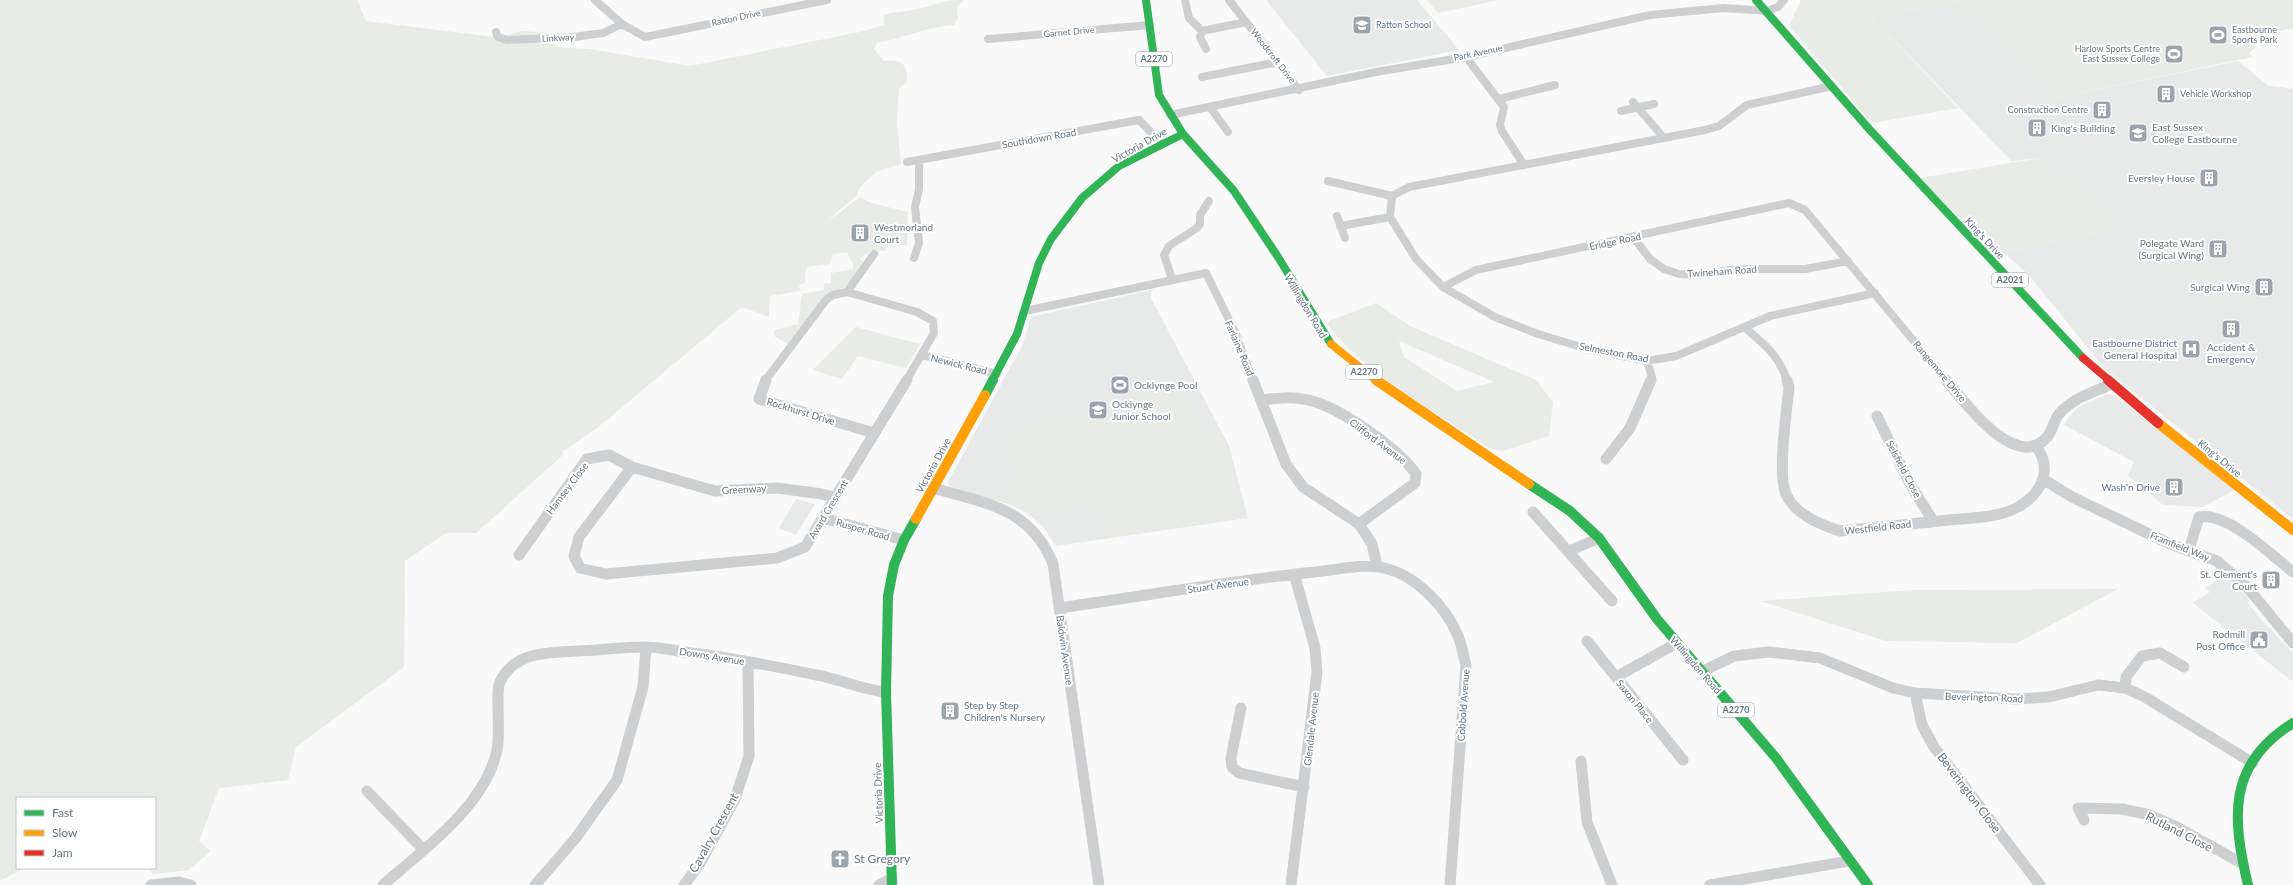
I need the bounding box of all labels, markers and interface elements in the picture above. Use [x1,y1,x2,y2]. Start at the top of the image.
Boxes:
street label: Ratton Drive [710,7,762,28]
school or university icon: Ratton School [1351,14,1373,36]
place label: Ratton School [1376,19,1431,30]
street label: Garnet Drive [1043,24,1095,39]
sports icon: Eastbourne Sports Park [2207,24,2229,46]
place label: Eastbourne Sports Park [2232,24,2278,45]
street label: Woodcroft Drive [1249,26,1298,85]
street label: Linkway [542,31,575,44]
street label: Park Avenue [1453,42,1503,63]
place label: Harlow Sports Centre East Sussex College [2075,43,2160,64]
sports icon: Harlow Sports Centre East Sussex College [2163,43,2185,65]
road number: A2270 [1136,52,1172,66]
building icon: Vehicle Workshop [2155,83,2177,105]
place label: Vehicle Workshop [2180,88,2252,99]
building icon: Construction Centre [2091,99,2113,121]
place label: Construction Centre [2008,104,2088,115]
building icon: King's Building [2026,117,2048,139]
place label: East Sussex College Eastbourne [2152,121,2237,145]
place label: King's Building [2051,122,2115,134]
school or university icon: East Sussex College Eastbourne [2127,122,2149,144]
street label: Victoria Drive [1110,125,1168,165]
street label: Southdown Road [1001,126,1077,150]
building icon: Eversley House [2198,167,2220,189]
place label: Eversley House [2128,172,2195,184]
street label: King's Drive [1963,215,2007,261]
place label: Westmorland Court [874,221,933,245]
building icon: Westmorland Court [849,222,871,244]
street label: Eridge Road [1588,230,1642,252]
place label: Polegate Ward (Surgical Wing) [2139,237,2204,261]
building icon: Polegate Ward (Surgical Wing) [2207,238,2229,260]
street label: Twineham Road [1687,263,1757,279]
street label: Willingdon Road [1282,272,1330,340]
road number: A2021 [1992,273,2028,287]
building icon: Surgical Wing [2253,276,2275,298]
place label: Surgical Wing [2190,281,2250,293]
building icon: Accident & Emergency [2220,318,2242,340]
street label: Farlaine Road [1223,319,1257,377]
place label: Eastbourne District General Hospital [2092,337,2177,361]
street label: Rangemore Drive [1911,338,1969,404]
hospital icon: Eastbourne District General Hospital [2180,338,2202,360]
street label: Selmeston Road [1578,339,1650,365]
place label: Accident & Emergency [2207,341,2256,365]
street label: Newick Road [930,351,988,377]
road number: A2270 [1346,365,1382,379]
sports icon: Ocklynge Pool [1109,374,1131,396]
place label: Ocklynge Pool [1134,379,1197,391]
street label: Rockhurst Drive [766,395,836,427]
place label: Ocklynge Junior School [1112,398,1171,422]
school or university icon: Ocklynge Junior School [1087,399,1109,421]
street label: Clifford Avenue [1347,416,1409,466]
street label: Victoria Drive [913,436,953,494]
street label: King's Drive [2196,437,2244,479]
street label: Selsfield Close [1884,438,1924,500]
street label: Hamsey Close [544,460,590,516]
building icon: Wash'n Drive [2163,476,2185,498]
street label: Avard Crescent [806,477,851,541]
place label: Wash'n Drive [2101,481,2160,493]
street label: Greenway [721,482,767,496]
street label: Rusper Road [835,516,891,542]
street label: Westfield Road [1844,518,1912,536]
street label: Framfield Way [2149,529,2212,564]
place label: St. Clement's Court [2200,568,2257,592]
building icon: St. Clement's Court [2260,569,2282,591]
street label: Stuart Avenue [1187,575,1249,595]
street label: Baldwin Avenue [1054,614,1076,686]
place label: Rodmill Post Office [2196,628,2245,652]
public building icon: Rodmill Post Office [2248,629,2270,651]
street label: Willingdon Road [1668,634,1724,696]
street label: Downs Avenue [678,645,746,667]
street label: Cobbold Avenue [1454,668,1472,742]
street label: Saxon Place [1614,677,1656,725]
street label: Beverington Road [1945,690,2023,704]
street label: Glendale Avenue [1301,692,1321,766]
place label: Step by Step Children's Nursery [964,699,1046,723]
building icon: Step by Step Children's Nursery [939,700,961,722]
road number: A2270 [1718,703,1754,717]
street label: Beverington Close [1934,750,2004,836]
street label: Victoria Drive [871,763,885,823]
street label: Cavalry Crescent [686,790,742,875]
legend [16,797,156,869]
text: Fast [52,805,74,820]
street label: Rutland Close [2143,808,2215,855]
text: Slow [52,825,78,840]
text: Jam [52,845,73,860]
church icon: St Gregory [829,848,851,870]
place label: St Gregory [854,851,911,866]

